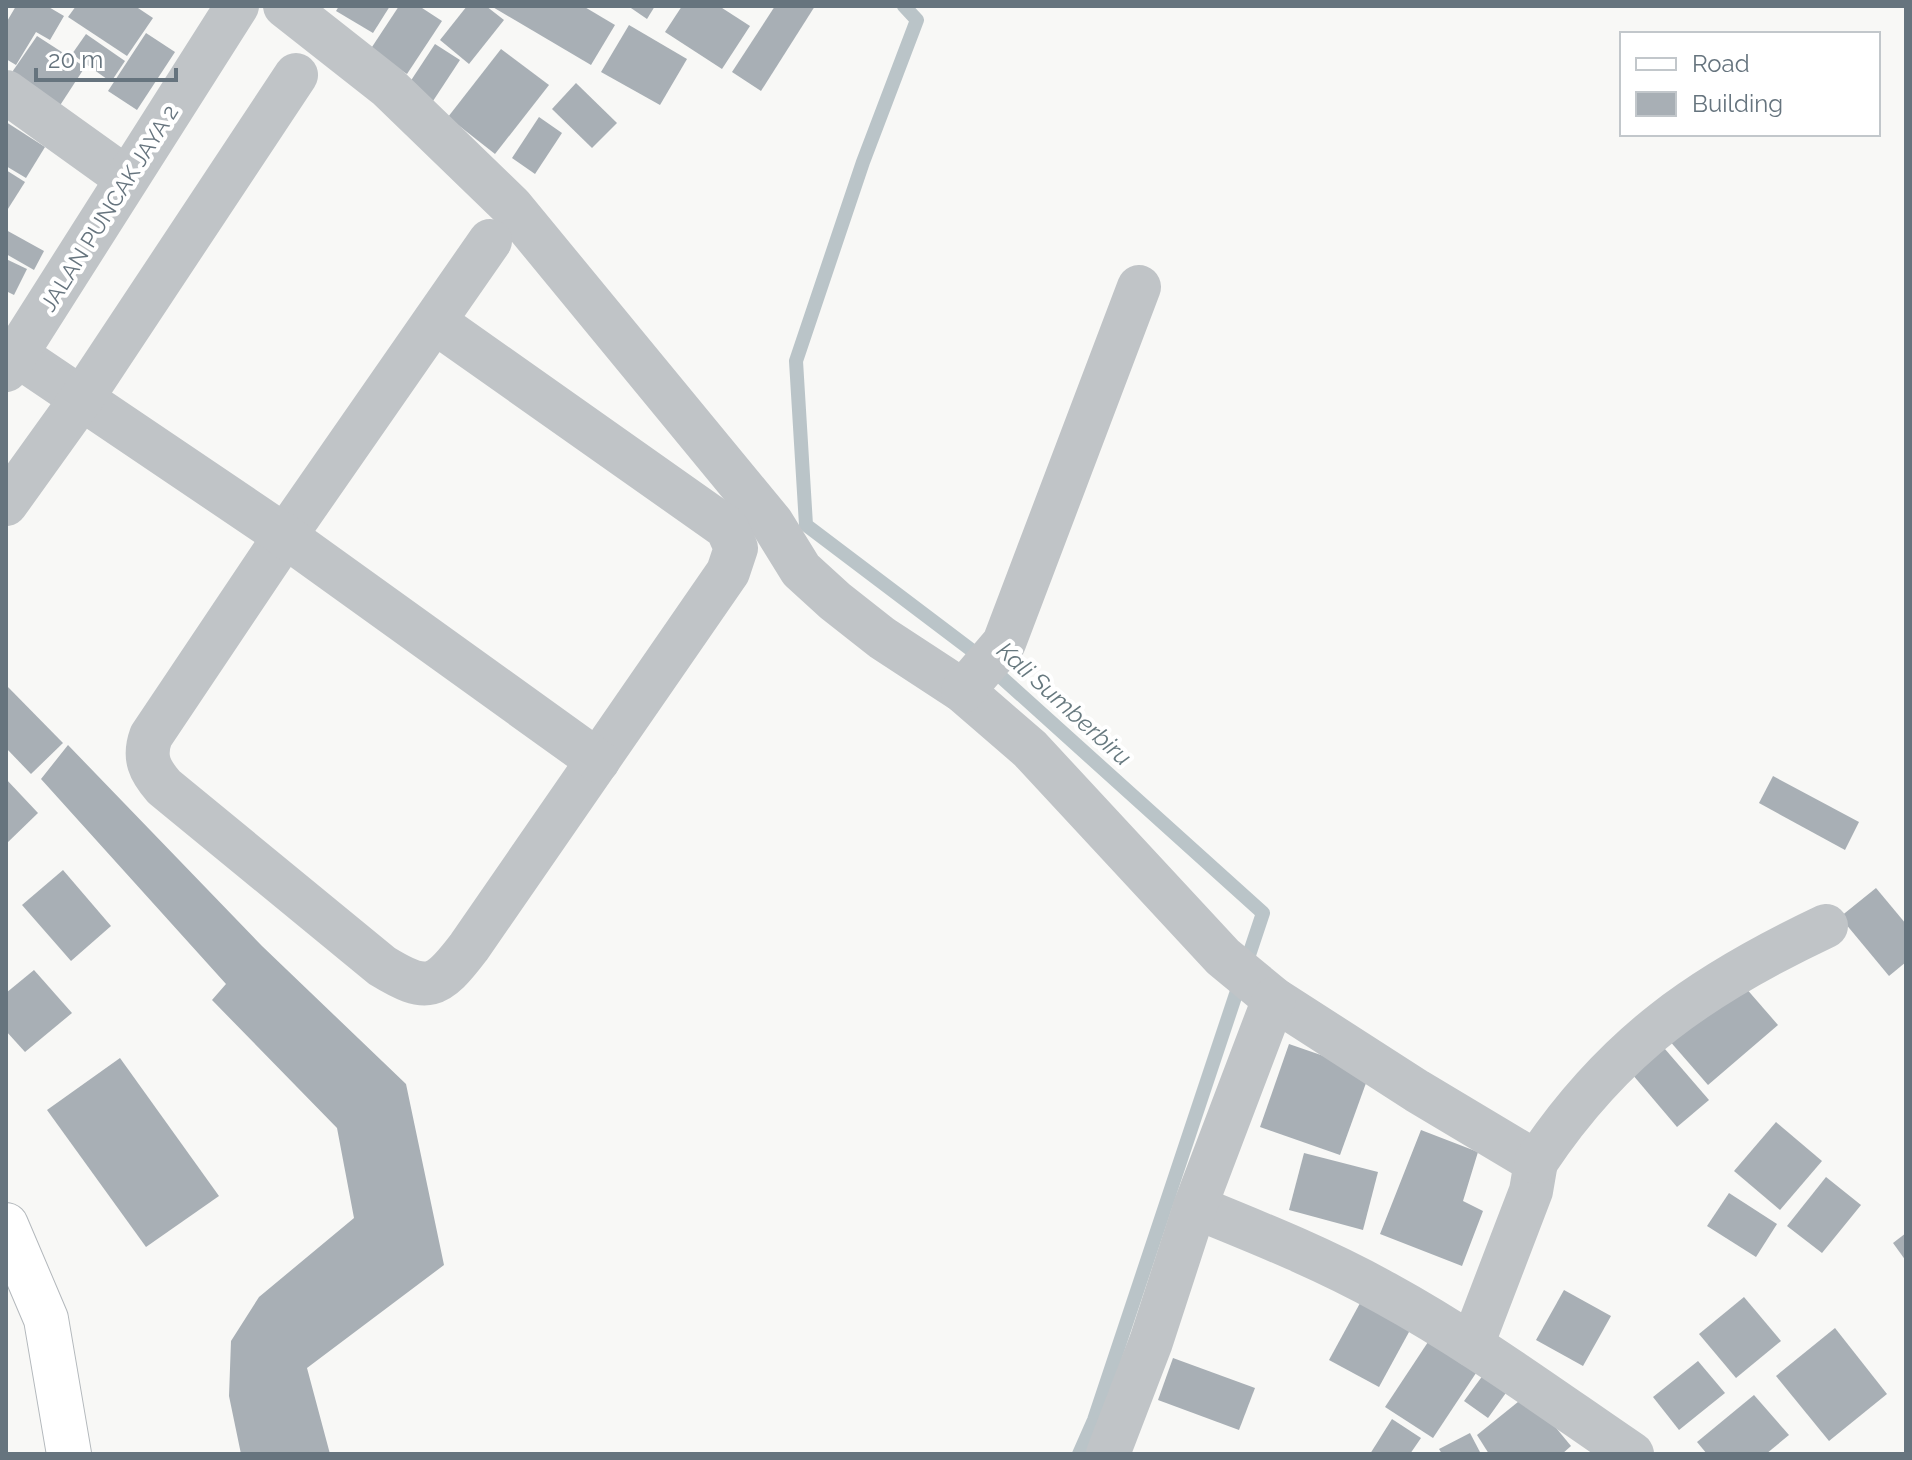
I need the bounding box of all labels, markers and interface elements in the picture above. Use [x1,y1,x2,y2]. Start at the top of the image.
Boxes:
scale bar [36,32,176,82]
legend [1620,32,1880,136]
text: 20 m [48,45,103,74]
text: Road [1692,49,1750,78]
text: Building [1692,89,1783,118]
street label: JALAN PUNCAK JAYA 2 [35,100,183,316]
water label: Kali Sumberbiru [991,636,1138,772]

